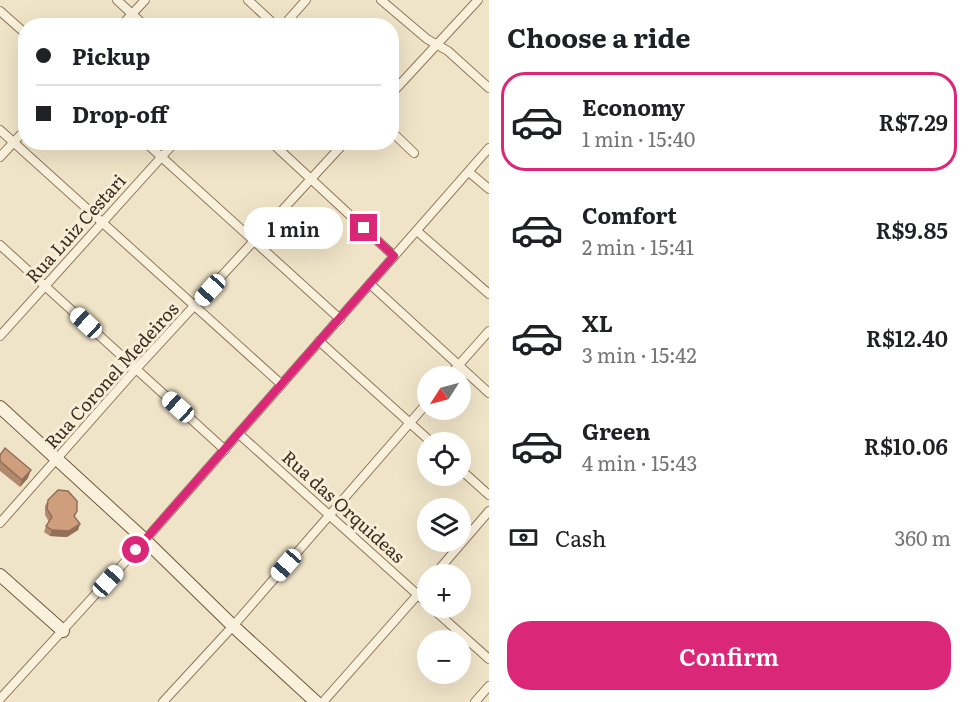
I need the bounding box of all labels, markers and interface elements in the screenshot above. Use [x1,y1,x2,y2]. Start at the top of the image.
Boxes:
text: Choose a ride [507,16,690,56]
text: Pickup [72,39,150,72]
text: Economy [582,90,685,123]
icon: car [510,95,564,149]
text: Drop-off [72,97,168,130]
text: R$7.29 [879,105,948,138]
text: 1 min · 15:40 [582,123,695,153]
street label: Rua Luiz Cestari [19,167,131,289]
text: Comfort [582,198,677,231]
icon: car [510,203,564,257]
callout: 1 min [244,207,343,249]
text: 1 min [267,213,320,243]
text: R$9.85 [875,213,948,246]
route end [350,214,377,241]
text: 2 min · 15:41 [582,231,694,261]
car [191,271,229,309]
street label: Rua Coronel Medeiros [38,296,184,454]
car [67,304,105,342]
text: XL [582,306,613,339]
icon: car [510,311,564,365]
text: R$12.40 [866,321,948,354]
text: 3 min · 15:42 [582,339,697,369]
north arrow [417,366,471,420]
map controls [417,366,471,684]
car [159,388,197,426]
text: Green [582,414,651,447]
icon: car [510,419,564,473]
text: R$10.06 [864,429,948,462]
button: locate [417,432,471,486]
street label: Rua das Orquideas [277,443,411,569]
text: 4 min · 15:43 [582,447,697,477]
button: layers [417,498,471,552]
icon: cash [507,521,540,554]
text: Cash [555,521,606,554]
text: 360 m [894,522,951,552]
route start [122,536,149,563]
car [267,546,305,584]
car [89,562,127,600]
button: + [417,564,471,618]
button: Confirm [507,621,951,690]
button: − [417,630,471,684]

